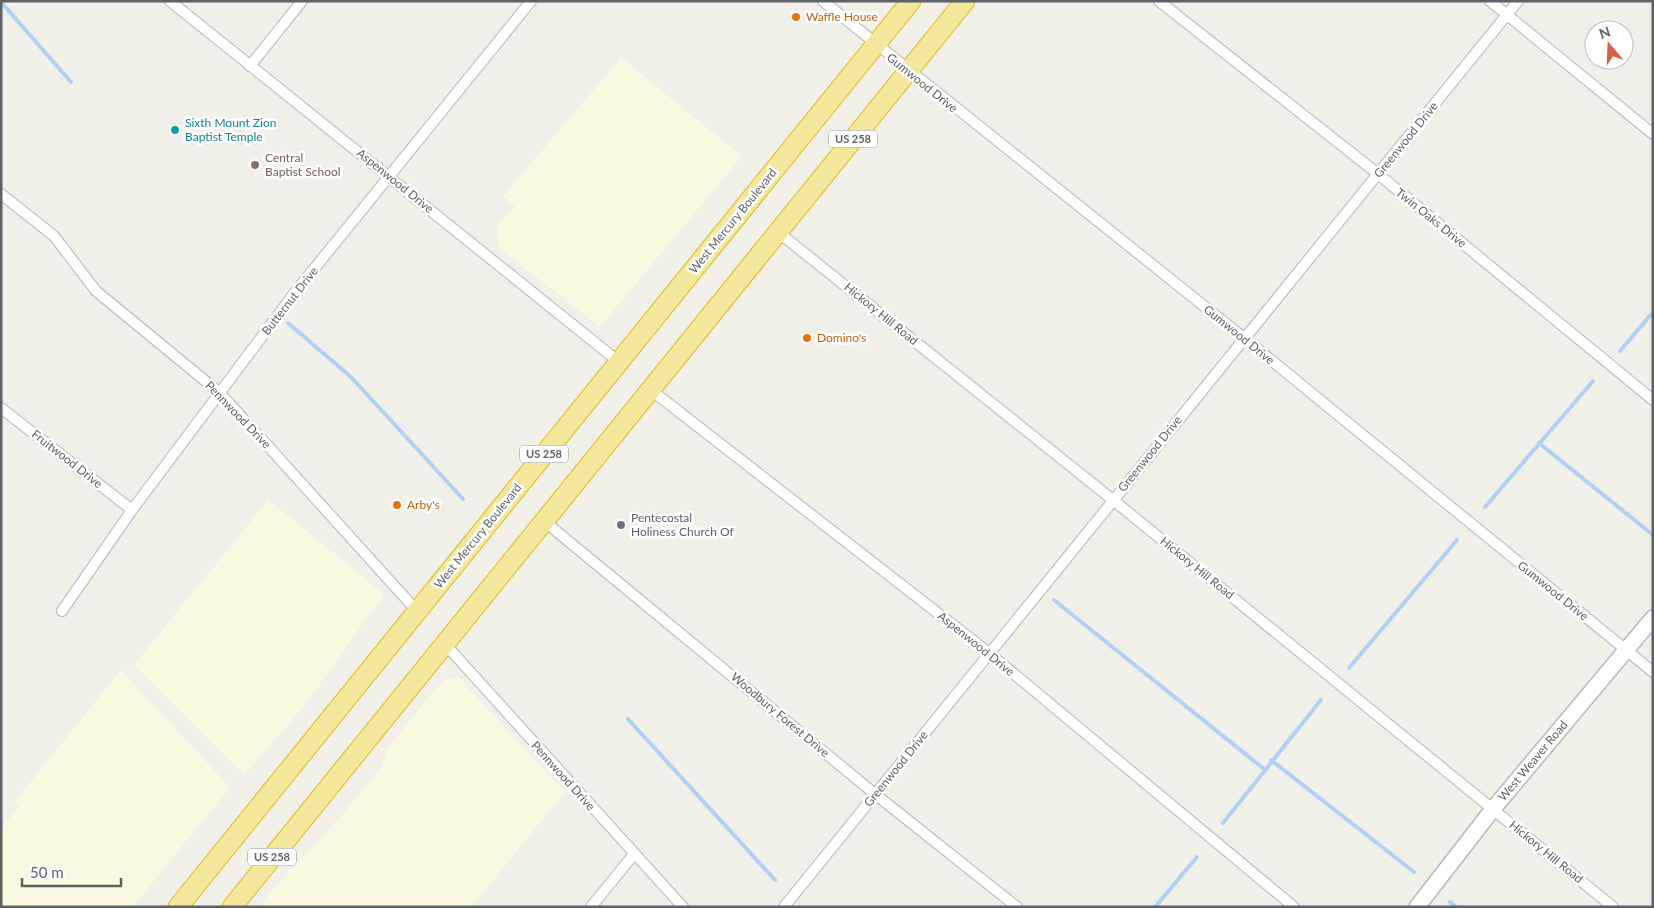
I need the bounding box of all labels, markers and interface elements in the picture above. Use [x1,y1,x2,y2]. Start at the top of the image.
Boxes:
place label: Waffle House [806,9,878,24]
marker: Waffle House [790,11,802,23]
north arrow [1584,20,1634,70]
text: N [1597,22,1612,42]
street label: Gumwood Drive [884,50,961,116]
street label: Greenwood Drive [1370,99,1441,181]
place label: Sixth Mount Zion Baptist Temple [185,115,276,144]
marker: Sixth Mount Zion Baptist Temple [169,124,181,136]
road number: US 258 [829,130,877,148]
street label: Aspenwood Drive [354,145,437,216]
place label: Central Baptist School [265,150,341,179]
marker: Central Baptist School [249,159,261,171]
street label: West Mercury Boulevard [686,165,780,276]
street label: Twin Oaks Drive [1393,185,1470,251]
street label: Butternut Drive [258,264,321,338]
street label: Hickory Hill Road [841,279,921,348]
street label: Gumwood Drive [1201,302,1278,368]
place label: Domino's [817,330,866,345]
marker: Domino's [801,332,813,344]
street label: Pennwood Drive [202,378,274,451]
street label: Greenwood Drive [1114,413,1185,495]
street label: Fruitwood Drive [29,426,106,491]
road number: US 258 [520,446,568,462]
street label: West Mercury Boulevard [431,480,525,591]
place label: Arby's [407,497,440,512]
marker: Arby's [391,499,403,511]
place label: Pentecostal Holiness Church Of [631,510,735,539]
marker: Pentecostal Holiness Church Of [615,519,627,531]
street label: Hickory Hill Road [1157,533,1237,602]
street label: Gumwood Drive [1515,558,1592,624]
street label: Aspenwood Drive [935,608,1018,679]
street label: Woodbury Forest Drive [728,669,832,760]
street label: West Weaver Road [1495,717,1571,804]
street label: Greenwood Drive [860,728,931,810]
street label: Pennwood Drive [528,738,598,813]
street label: Hickory Hill Road [1506,817,1586,886]
road number: US 258 [248,849,296,866]
scale bar [22,856,121,888]
text: 50 m [30,863,64,881]

